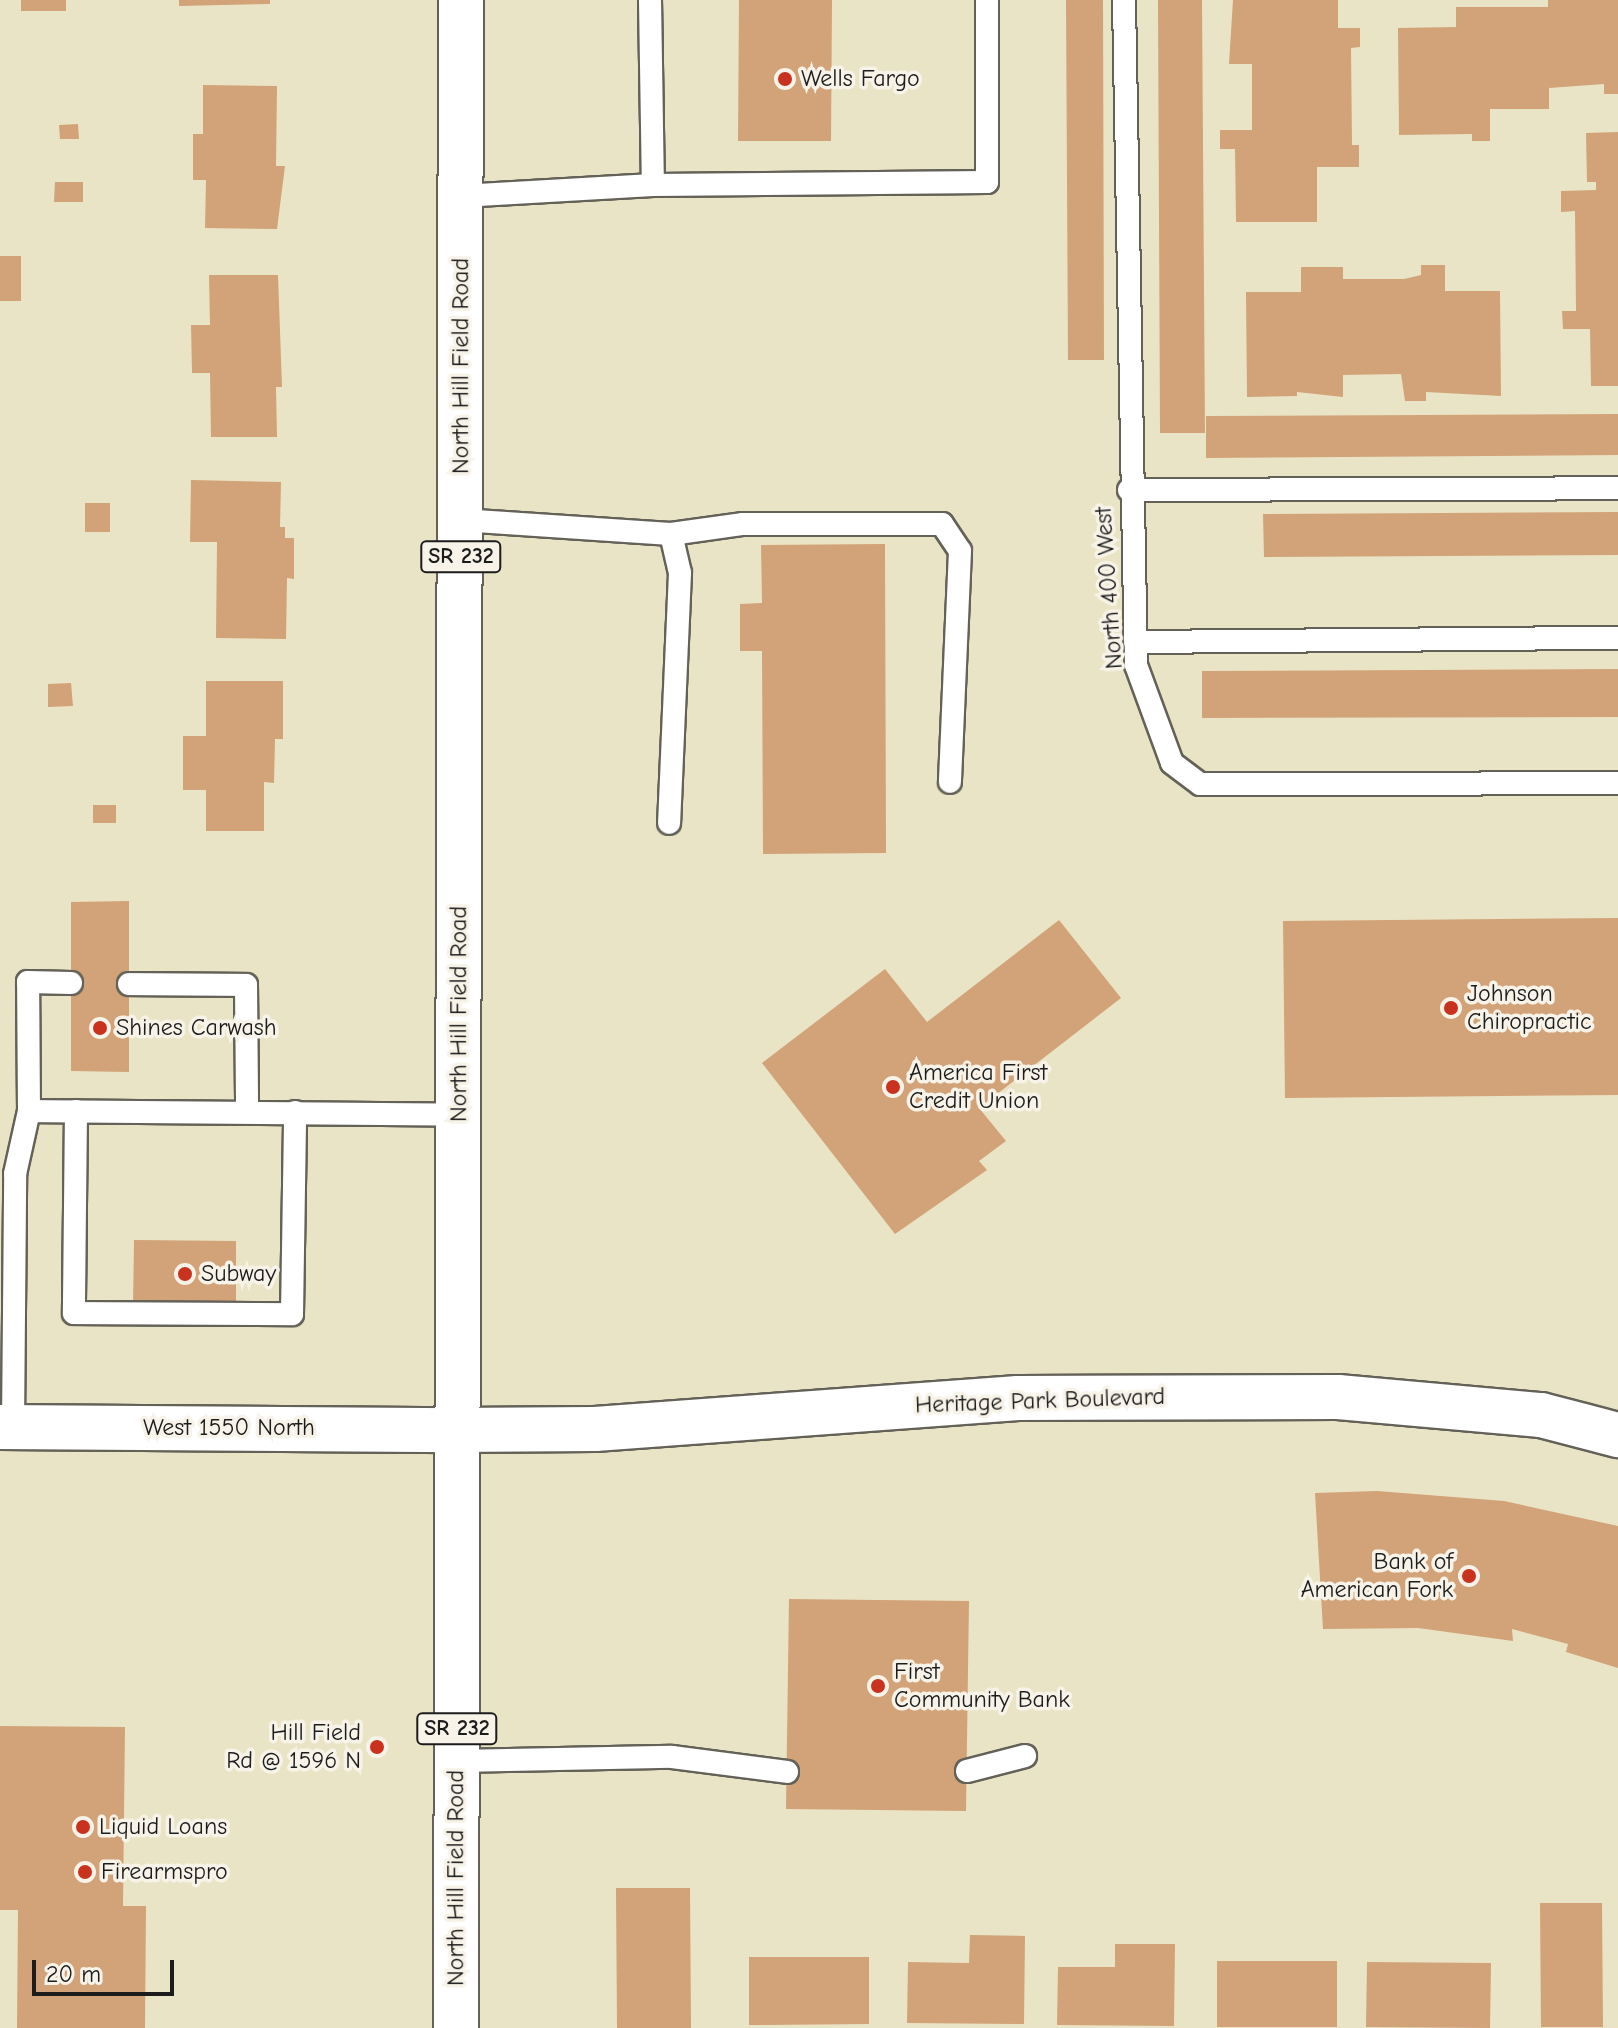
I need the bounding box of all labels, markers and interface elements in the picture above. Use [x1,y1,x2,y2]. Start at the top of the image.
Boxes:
place label: Wells Fargo [801,65,920,93]
marker: Wells Fargo [776,70,794,88]
street label: North Hill Field Road [447,258,475,474]
street label: North 400 West [1089,506,1129,670]
road number: SR 232 [419,539,503,575]
street label: North Hill Field Road [445,906,473,1122]
place label: Johnson Chiropractic [1467,980,1592,1036]
marker: Johnson Chiropractic [1442,999,1460,1017]
place label: Shines Carwash [116,1014,277,1042]
marker: Shines Carwash [91,1019,109,1037]
place label: America First Credit Union [909,1059,1047,1115]
marker: America First Credit Union [884,1078,902,1096]
place label: Subway [201,1260,276,1288]
marker: Subway [176,1265,194,1283]
street label: Heritage Park Boulevard [914,1382,1166,1420]
street label: West 1550 North [143,1414,315,1442]
place label: Bank of American Fork [1301,1548,1453,1604]
marker: Bank of American Fork [1460,1567,1478,1585]
place label: First Community Bank [894,1658,1070,1714]
marker: First Community Bank [869,1677,887,1695]
road number: SR 232 [415,1711,499,1747]
place label: Hill Field Rd @ 1596 N [226,1719,361,1775]
marker: Hill Field Rd @ 1596 N [368,1738,386,1756]
street label: North Hill Field Road [442,1770,470,1986]
place label: Liquid Loans [99,1813,227,1841]
marker: Liquid Loans [74,1818,92,1836]
place label: Firearmspro [101,1858,228,1886]
marker: Firearmspro [76,1863,94,1881]
scale bar [36,1944,178,1994]
text: 20 m [46,1960,101,1988]

